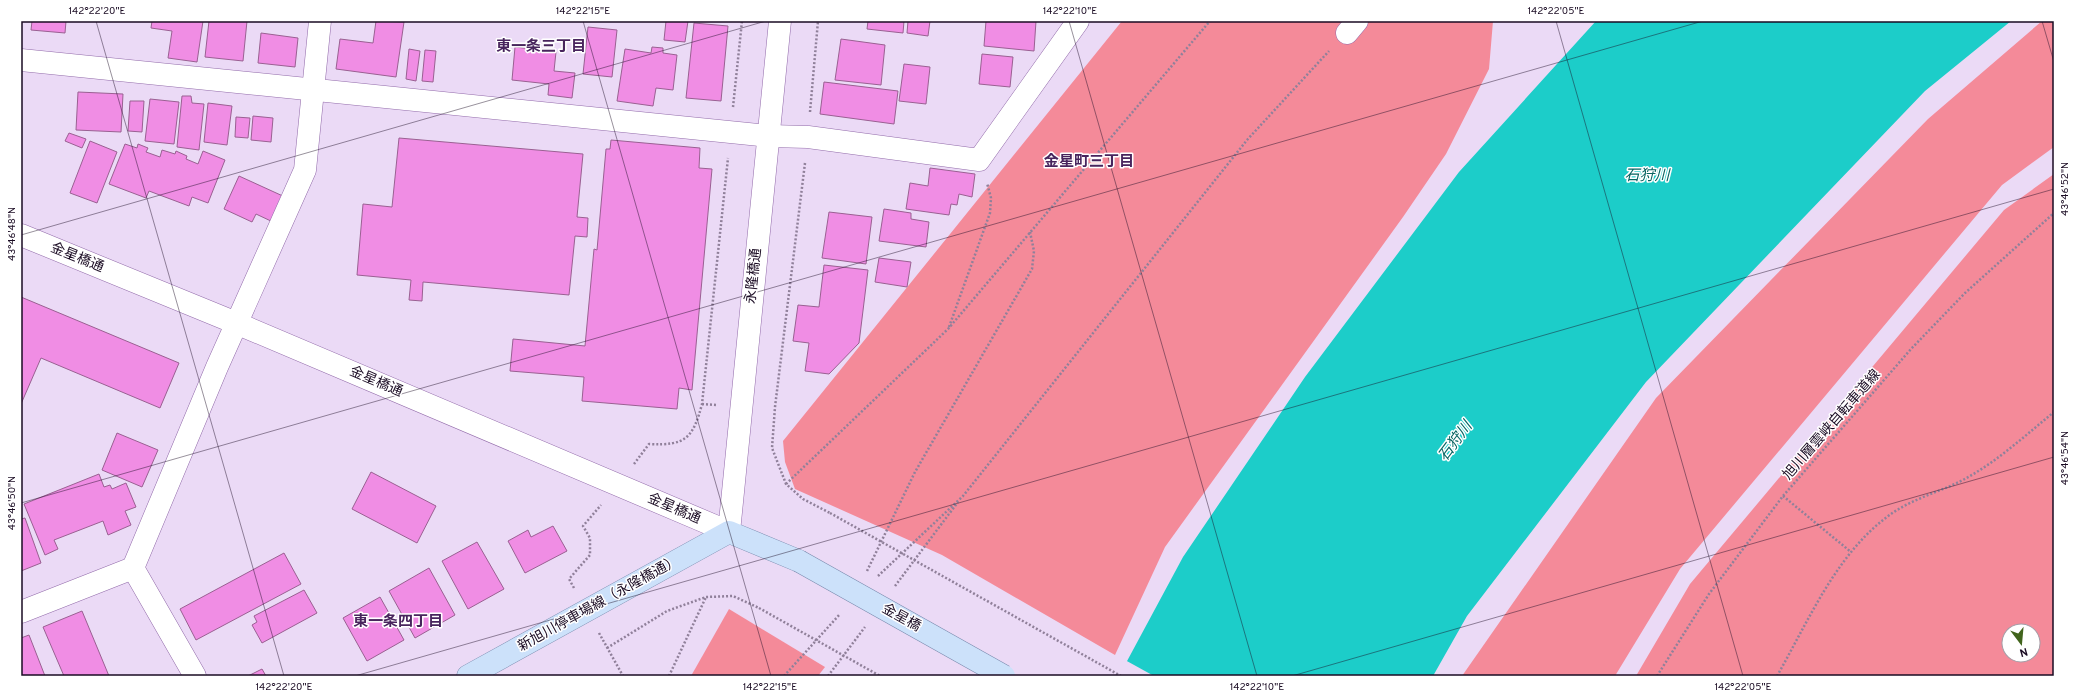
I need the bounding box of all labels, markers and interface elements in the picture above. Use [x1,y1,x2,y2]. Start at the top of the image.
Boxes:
text: 142°22'20"E [69,5,125,18]
text: 142°22'15"E [556,5,610,18]
text: 142°22'10"E [1043,5,1097,18]
text: 142°22'05"E [1528,5,1584,18]
district label: 東一条三丁目 [496,38,586,57]
district label: 金星町三丁目 [1044,153,1134,172]
text: 43°46'52"N [2059,162,2072,216]
water label: 石狩川 [1624,167,1671,186]
text: 43°46'48"N [6,207,19,261]
street label: 金星橋通 [48,240,106,276]
street label: 永隆橋通 [743,247,765,305]
street label: 金星橋通 [347,363,405,401]
street label: 旭川層雲峡自転車道線 [1780,367,1884,483]
water label: 石狩川 [1435,417,1478,466]
text: 43°46'54"N [2059,431,2072,485]
text: 43°46'50"N [6,476,19,530]
street label: 金星橋通 [645,490,703,528]
street label: 新旭川停車場線（永隆橋通） [515,552,683,656]
street label: 金星橋 [879,600,923,636]
district label: 東一条四丁目 [353,613,443,632]
north arrow [2001,623,2041,663]
text: N [2018,644,2029,659]
text: 142°22'20"E [256,681,312,694]
text: 142°22'15"E [743,681,797,694]
text: 142°22'10"E [1230,681,1284,694]
text: 142°22'05"E [1715,681,1771,694]

